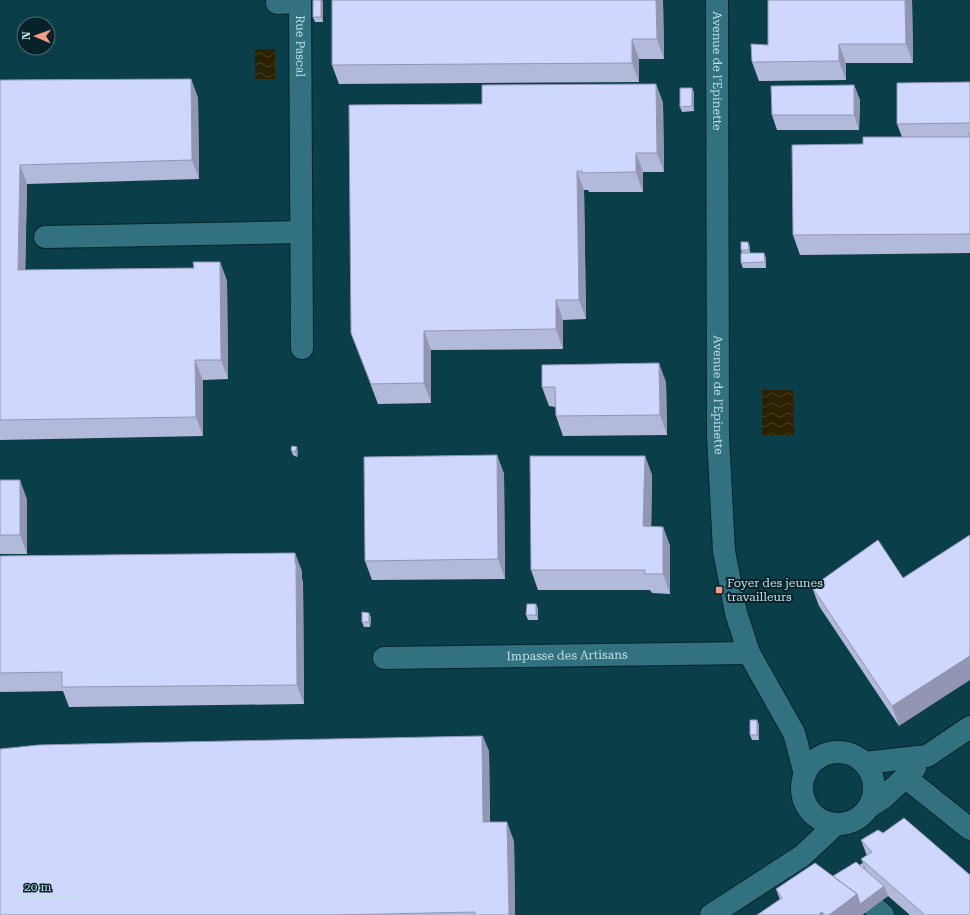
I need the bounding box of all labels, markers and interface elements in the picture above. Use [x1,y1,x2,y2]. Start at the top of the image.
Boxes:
street label: Avenue de l'Epinette [710,11,724,131]
street label: Rue Pascal [293,15,307,77]
north arrow [16,16,56,56]
text: N [20,31,33,40]
street label: Avenue de l'Epinette [711,335,726,455]
place label: Foyer des jeunes travailleurs [727,576,823,604]
marker: Foyer des jeunes travailleurs [714,585,724,595]
street label: Impasse des Artisans [506,648,628,663]
scale bar [18,873,76,899]
text: 20 m [24,880,51,894]

